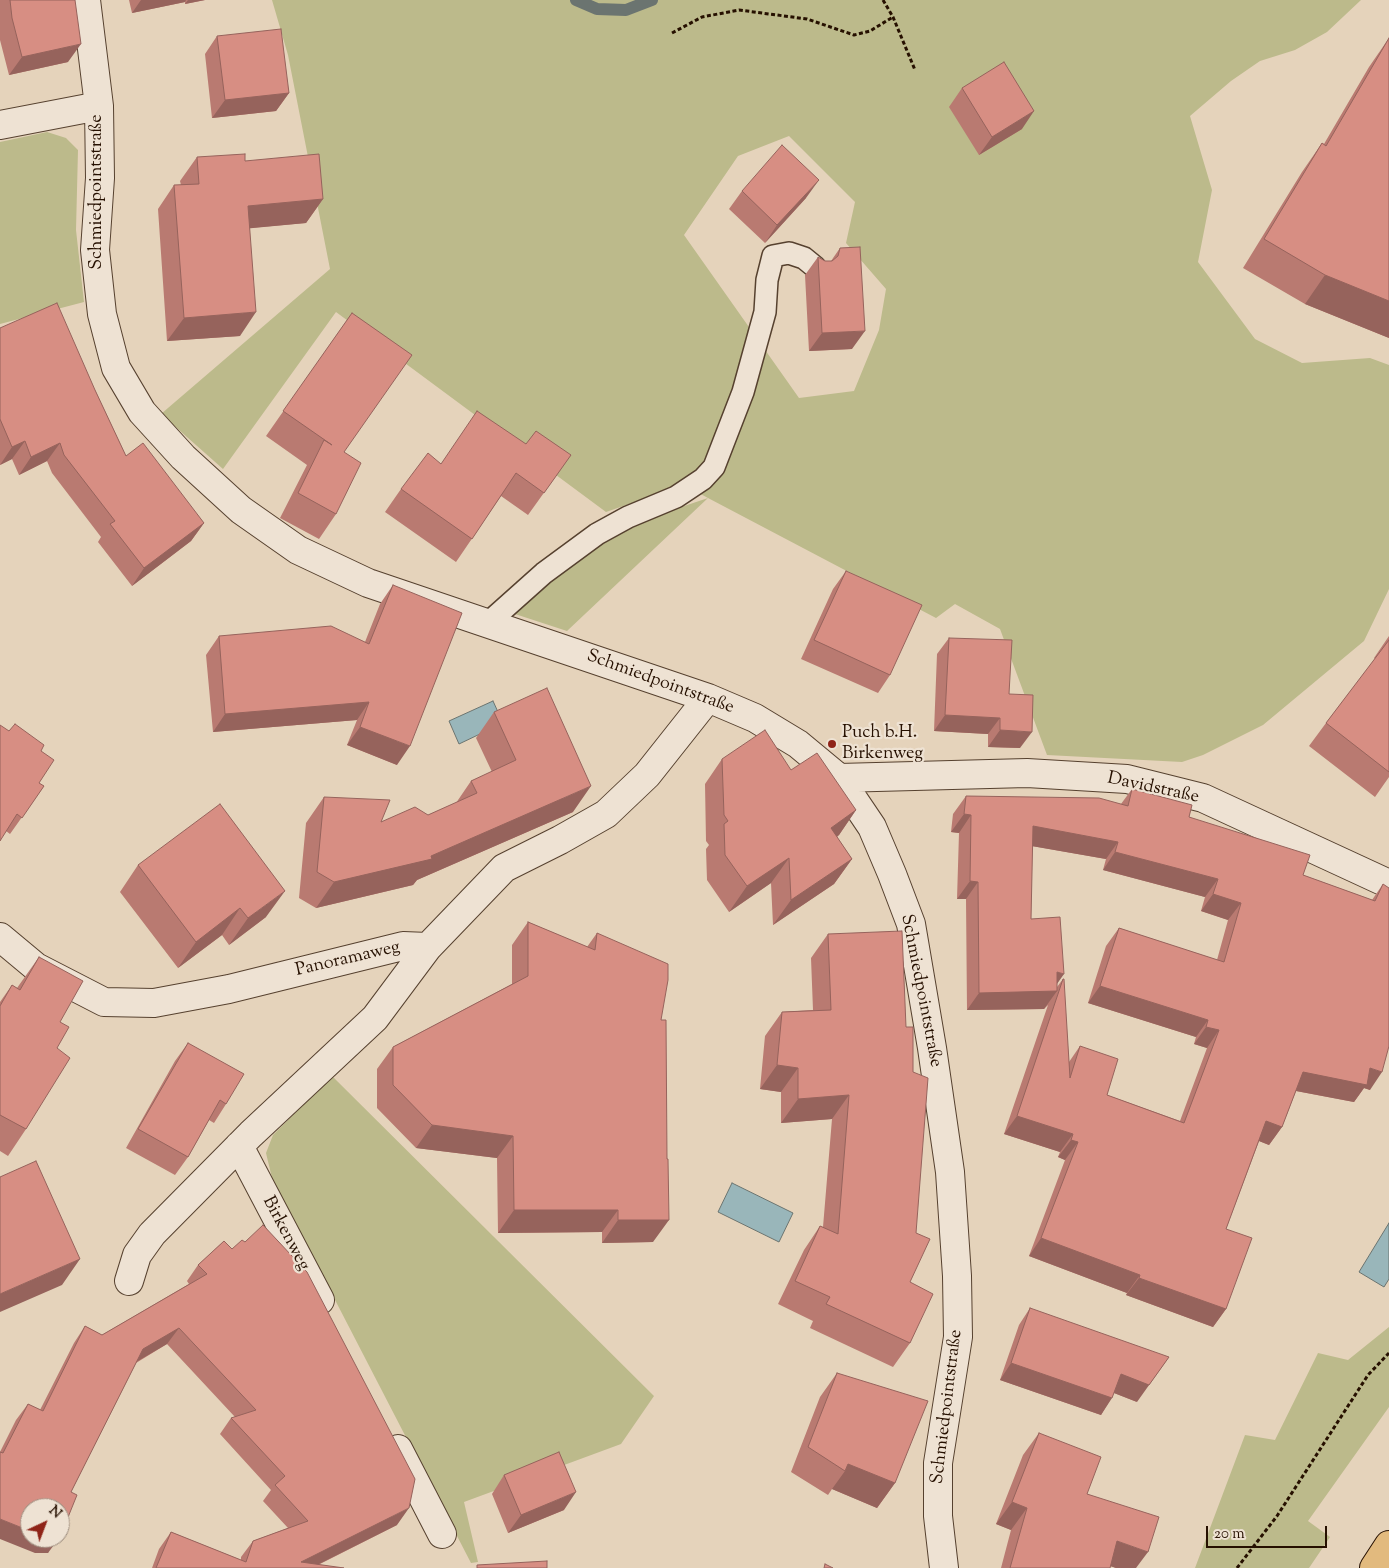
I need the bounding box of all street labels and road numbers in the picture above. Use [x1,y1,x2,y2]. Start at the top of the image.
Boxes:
street label: Schmiedpointstraße [87,114,109,270]
street label: Schmiedpointstraße [583,646,737,720]
street label: Davidstraße [1105,769,1201,809]
street label: Schmiedpointstraße [895,913,945,1069]
street label: Panoramaweg [294,937,402,983]
street label: Birkenweg [256,1193,314,1275]
street label: Schmiedpointstraße [928,1329,968,1485]

